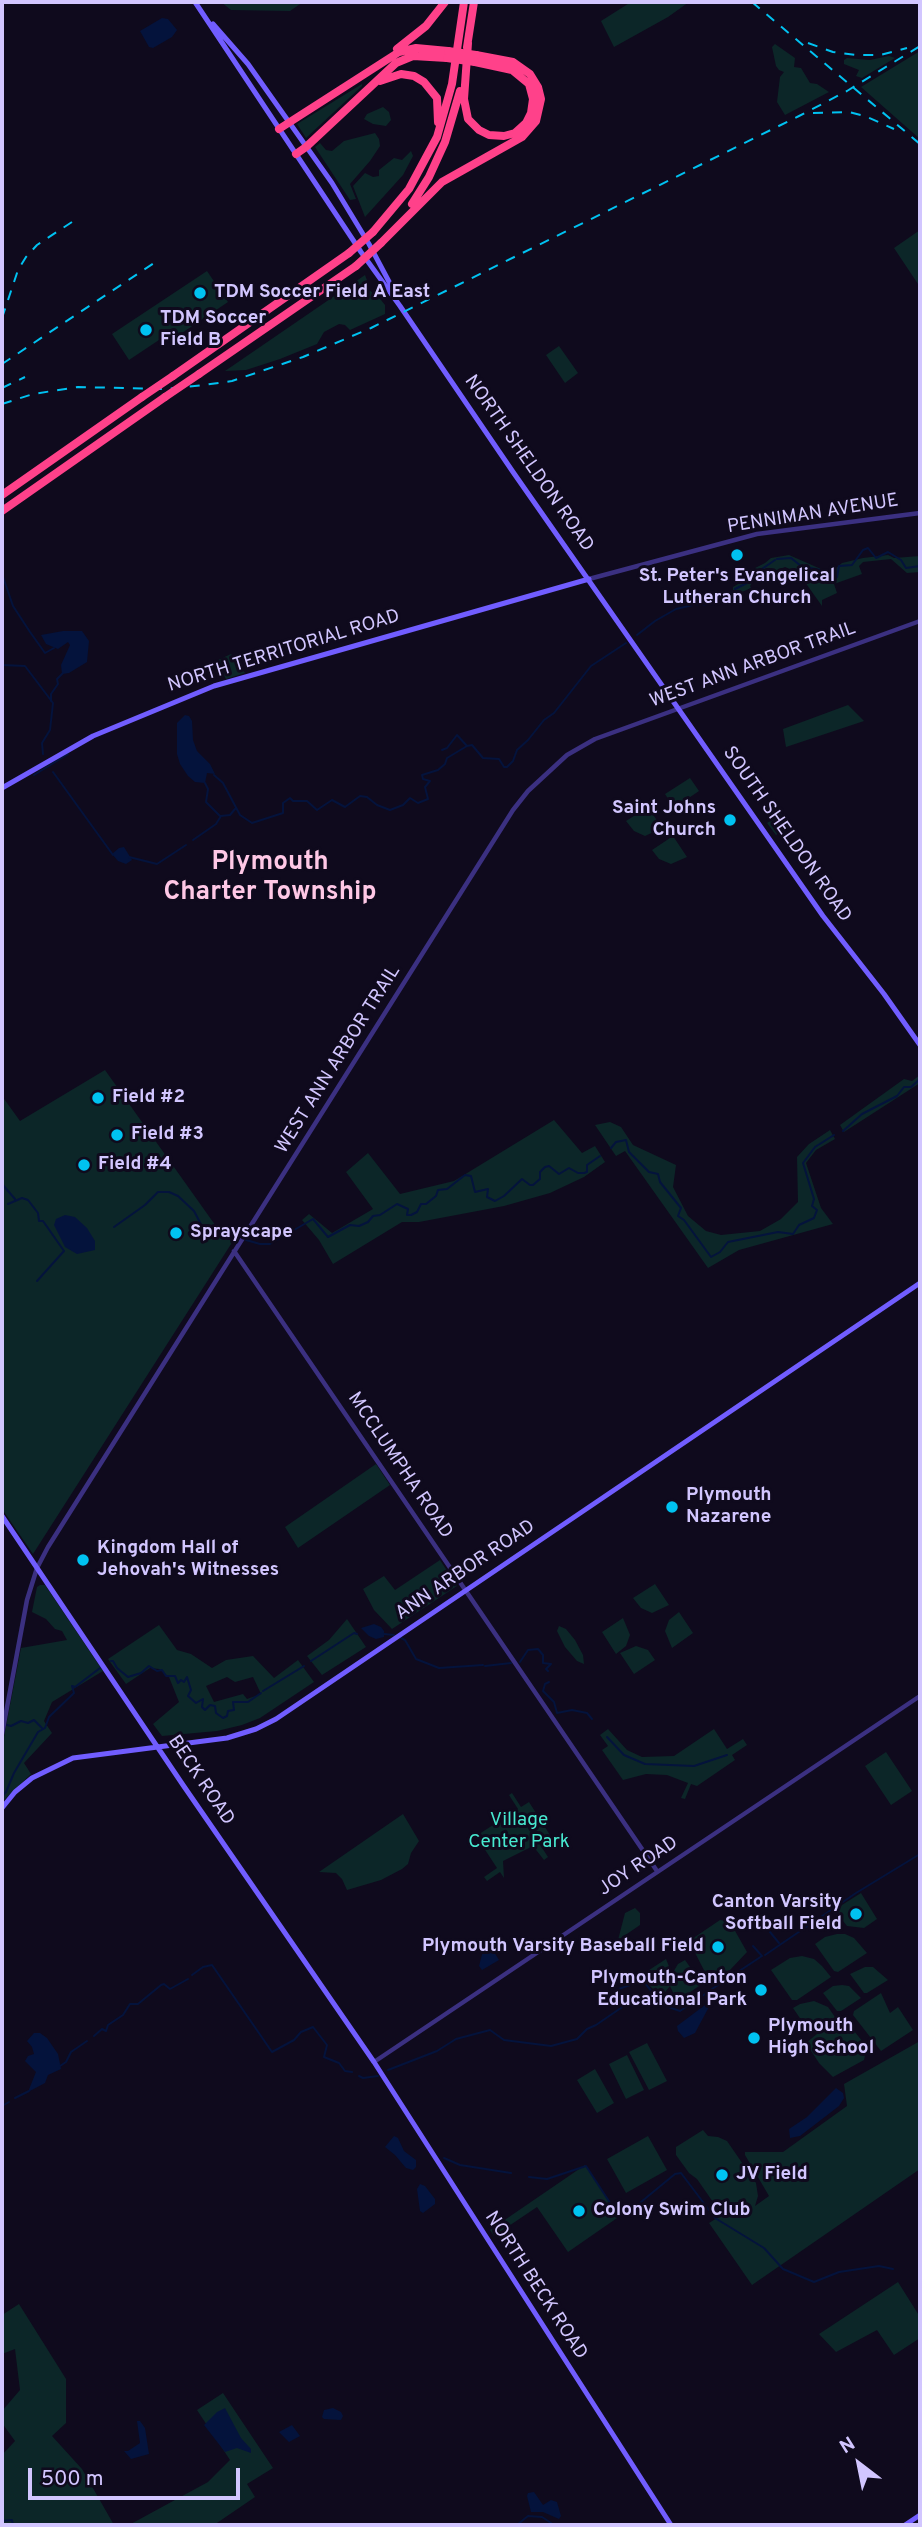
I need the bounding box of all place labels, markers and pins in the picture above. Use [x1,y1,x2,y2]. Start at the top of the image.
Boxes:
place label: TDM Soccer Field A East [214,282,430,304]
marker: TDM Soccer Field A East [192,285,208,301]
place label: TDM Soccer Field B [160,308,266,352]
marker: TDM Soccer Field B [138,322,154,338]
marker: St. Peter's Evangelical Lutheran Church [729,547,745,563]
place label: St. Peter's Evangelical Lutheran Church [639,566,835,610]
place label: Saint Johns Church [612,798,716,842]
marker: Saint Johns Church [722,812,738,828]
place label: Field #2 [112,1087,185,1109]
marker: Field #2 [90,1090,106,1106]
place label: Field #3 [131,1124,204,1146]
marker: Field #3 [109,1127,125,1143]
place label: Field #4 [98,1154,172,1176]
marker: Field #4 [76,1157,92,1173]
place label: Sprayscape [190,1222,293,1244]
marker: Sprayscape [168,1225,184,1241]
place label: Plymouth Nazarene [686,1485,772,1529]
marker: Plymouth Nazarene [664,1499,680,1515]
place label: Kingdom Hall of Jehovah's Witnesses [97,1538,279,1582]
marker: Kingdom Hall of Jehovah's Witnesses [75,1552,91,1568]
place label: Canton Varsity Softball Field [712,1892,842,1936]
marker: Canton Varsity Softball Field [848,1906,864,1922]
place label: Plymouth Varsity Baseball Field [422,1936,704,1958]
marker: Plymouth Varsity Baseball Field [710,1939,726,1955]
place label: Plymouth-Canton Educational Park [591,1968,747,2012]
marker: Plymouth-Canton Educational Park [753,1982,769,1998]
place label: Plymouth High School [768,2016,874,2060]
marker: Plymouth High School [746,2030,762,2046]
place label: JV Field [736,2164,808,2186]
marker: JV Field [714,2167,730,2183]
place label: Colony Swim Club [593,2200,750,2222]
marker: Colony Swim Club [571,2203,587,2219]

